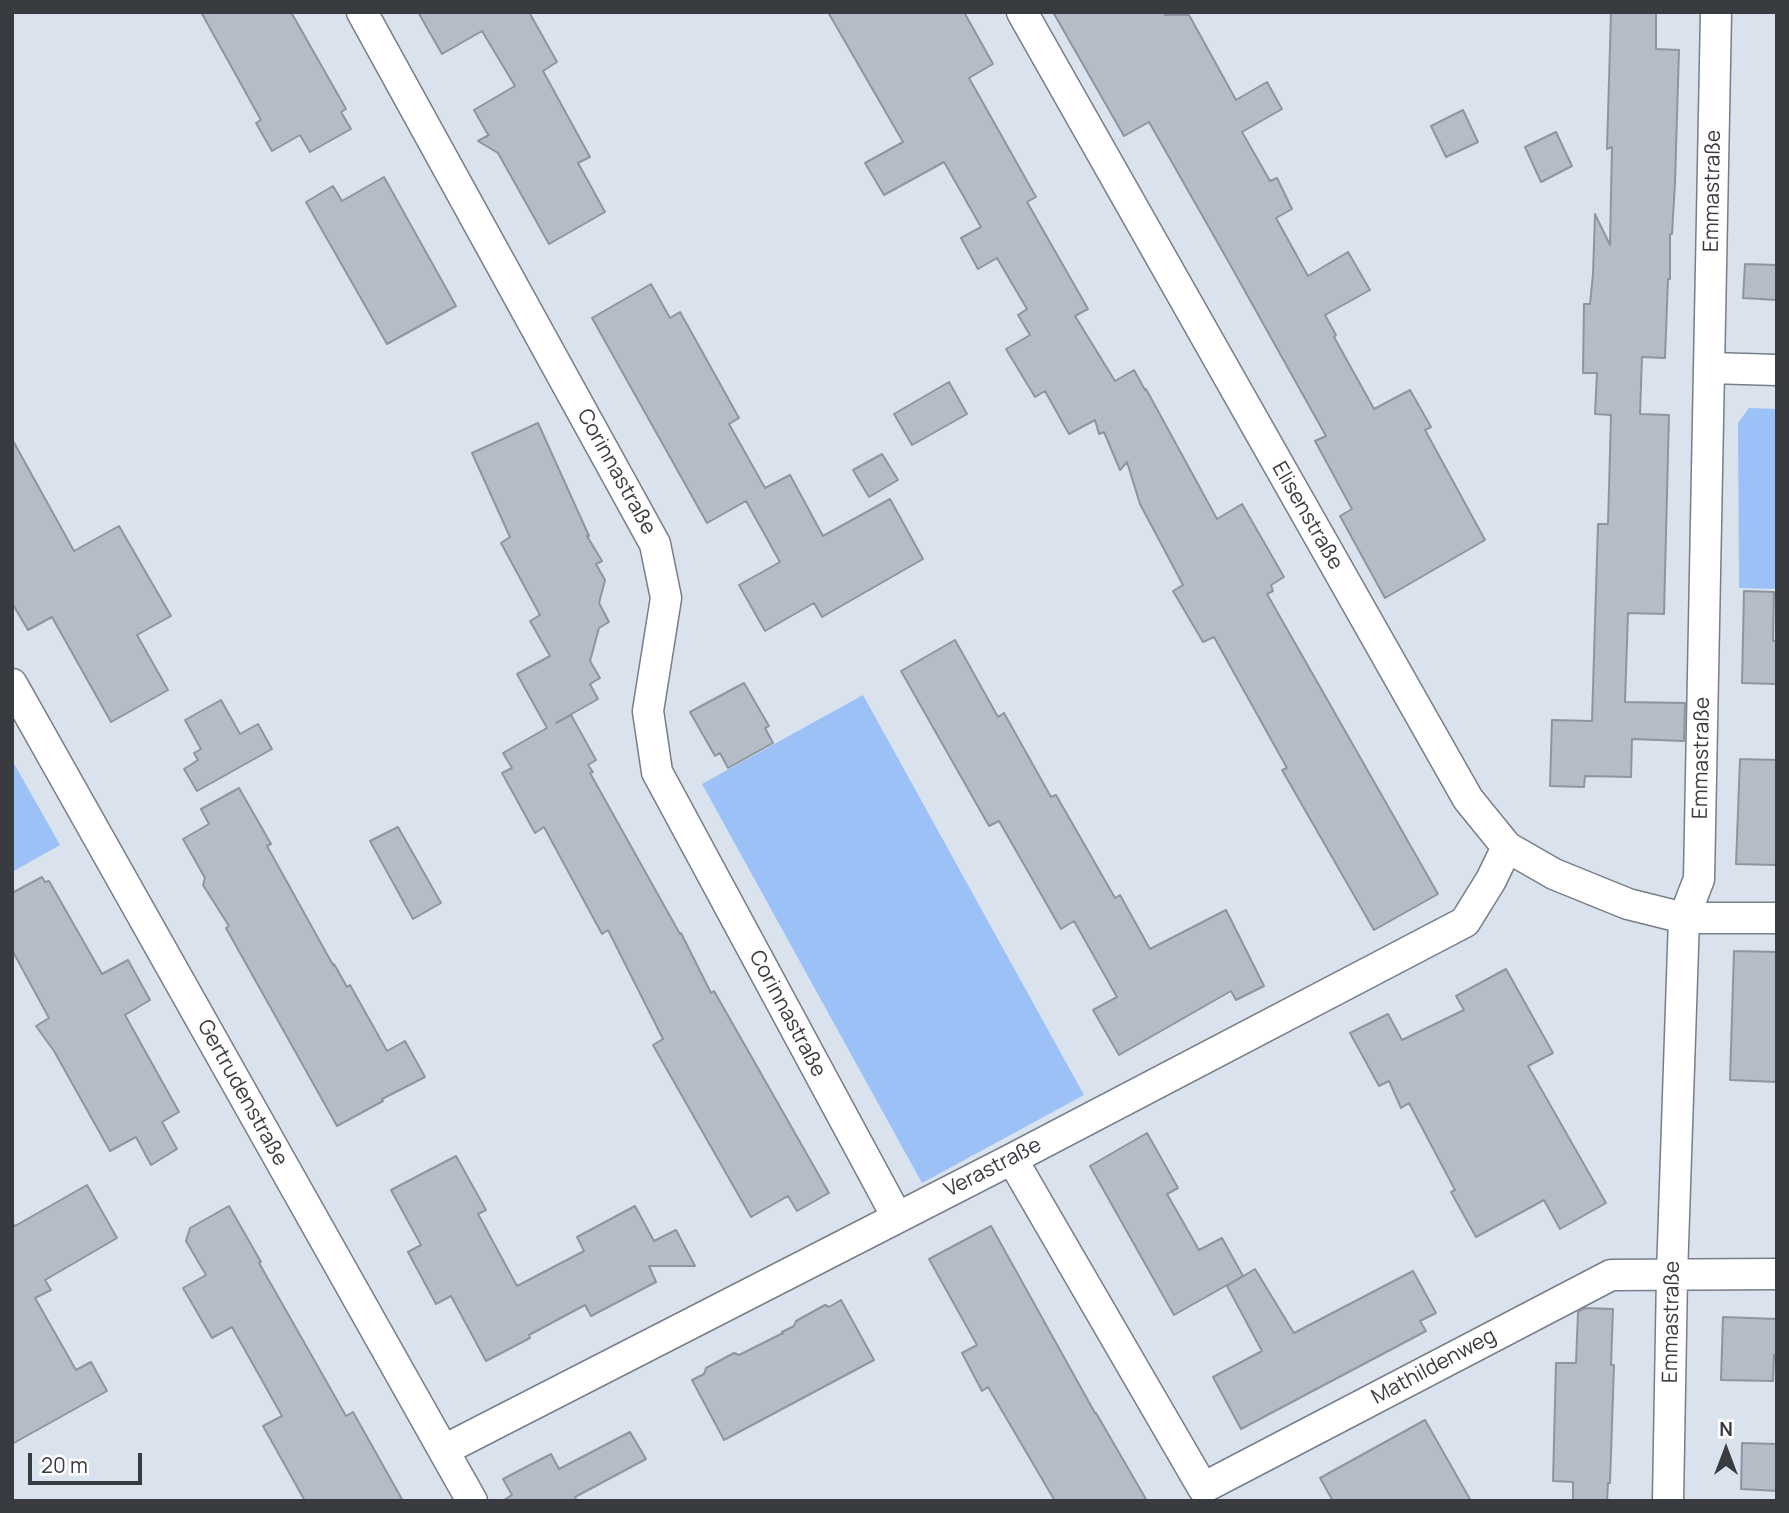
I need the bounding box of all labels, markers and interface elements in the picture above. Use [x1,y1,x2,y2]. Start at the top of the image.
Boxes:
street label: Emmastraße [1699,130,1727,252]
street label: Corinnastraße [571,405,661,539]
street label: Elisenstraße [1266,458,1348,574]
street label: Emmastraße [1688,697,1716,819]
street label: Corinnastraße [743,946,831,1082]
street label: Gertrudenstraße [191,1016,293,1170]
street label: Verastraße [940,1133,1046,1203]
street label: Emmastraße [1658,1261,1686,1383]
street label: Mathildenweg [1367,1324,1501,1410]
north arrow [1691,1415,1761,1485]
text: N [1719,1416,1733,1442]
scale bar [32,1440,145,1484]
text: 20 m [41,1451,88,1479]

